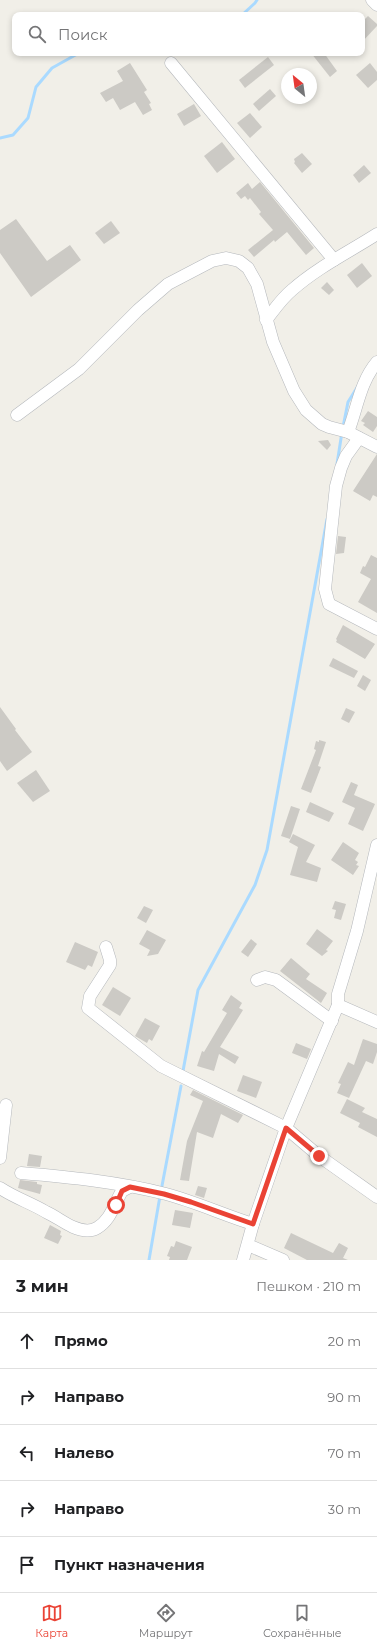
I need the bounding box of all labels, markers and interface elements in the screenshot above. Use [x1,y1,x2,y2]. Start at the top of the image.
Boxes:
search box [12,12,365,56]
icon: search [26,23,48,45]
text: Поиск [58,25,107,44]
north arrow [281,68,317,104]
route end [310,1147,328,1165]
route start [107,1196,125,1214]
text: 3 мин [16,1276,69,1296]
text: Пешком · 210 m [256,1278,361,1294]
icon: ahead [16,1330,38,1352]
text: Прямо [54,1331,108,1350]
text: 20 m [328,1333,361,1349]
icon: right [16,1386,38,1408]
text: Направо [54,1387,124,1406]
text: 90 m [327,1389,361,1405]
icon: left [16,1442,38,1464]
text: Налево [54,1443,114,1462]
text: 70 m [328,1445,361,1461]
icon: right [16,1498,38,1520]
text: Направо [54,1499,124,1518]
text: 30 m [328,1501,361,1517]
icon: arrive [16,1554,38,1576]
text: Пункт назначения [54,1555,205,1574]
tab: Карта [35,1602,68,1640]
tab: Маршрут [139,1602,192,1640]
tab: Сохранённые [263,1602,342,1640]

